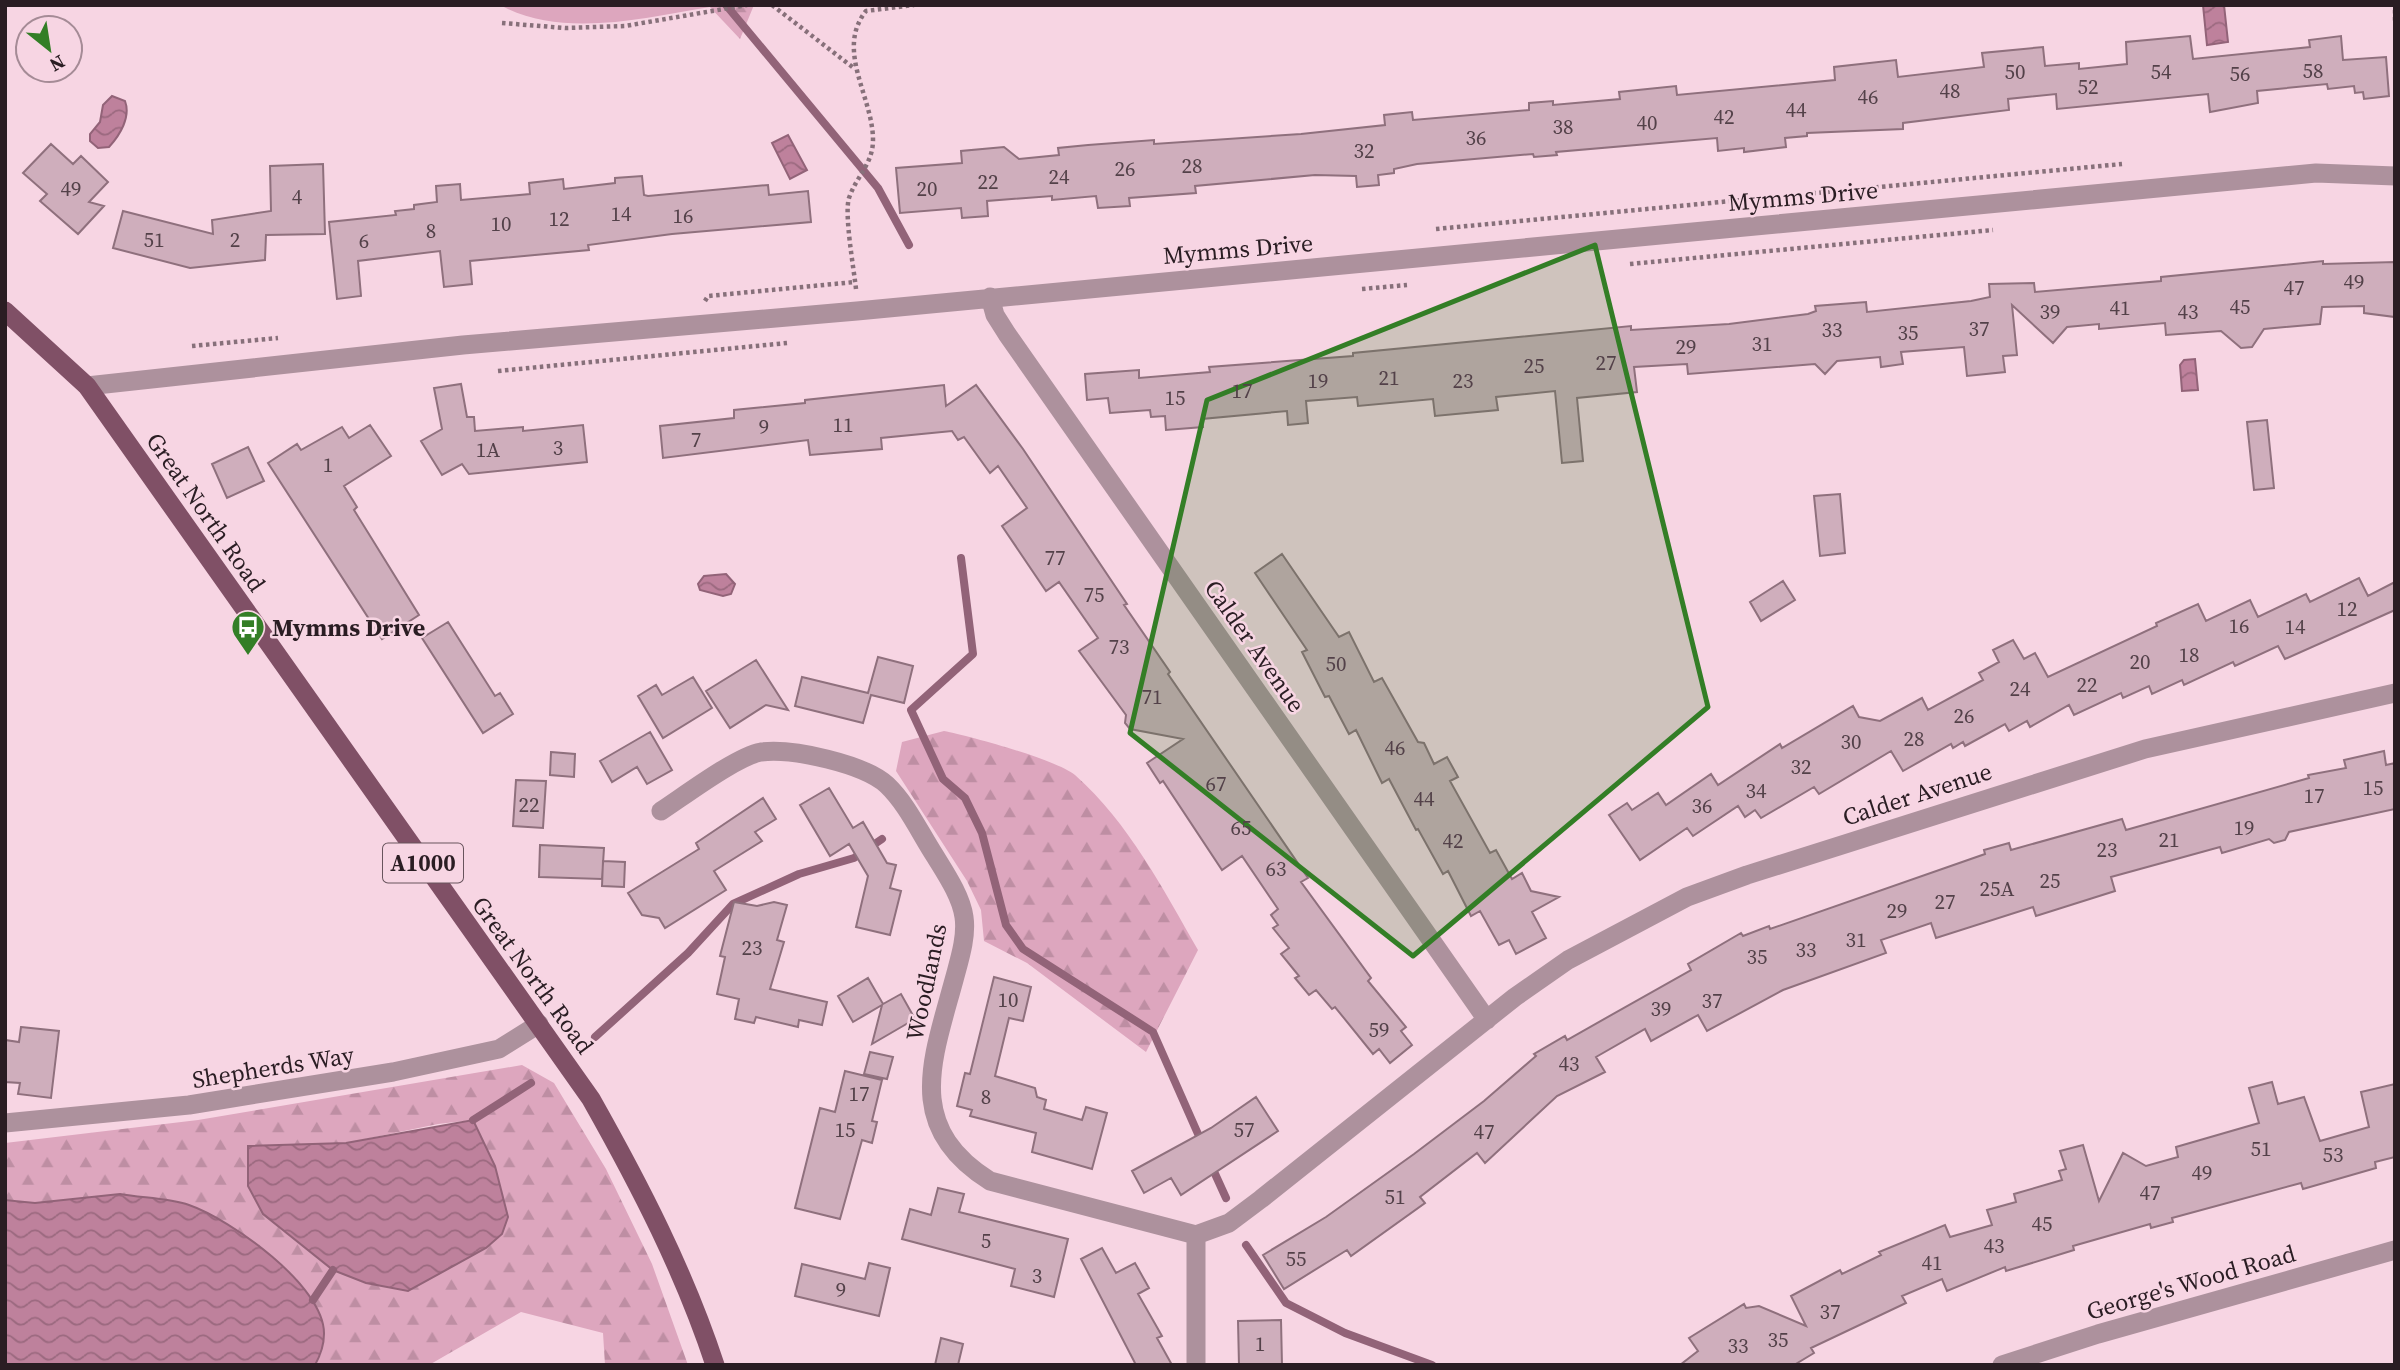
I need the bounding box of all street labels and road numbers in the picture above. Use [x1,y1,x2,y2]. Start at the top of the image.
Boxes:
street label: Mymms Drive [1727,173,1879,219]
street label: Mymms Drive [1162,226,1314,272]
street label: Great North Road [139,426,273,598]
street label: Calder Avenue [1197,573,1313,719]
street label: Calder Avenue [1838,754,1996,834]
road number: A1000 [383,844,463,883]
street label: Great North Road [465,890,602,1061]
street label: Woodlands [897,920,955,1044]
street label: Shepherds Way [190,1038,357,1096]
street label: George's Wood Road [2083,1236,2300,1328]

